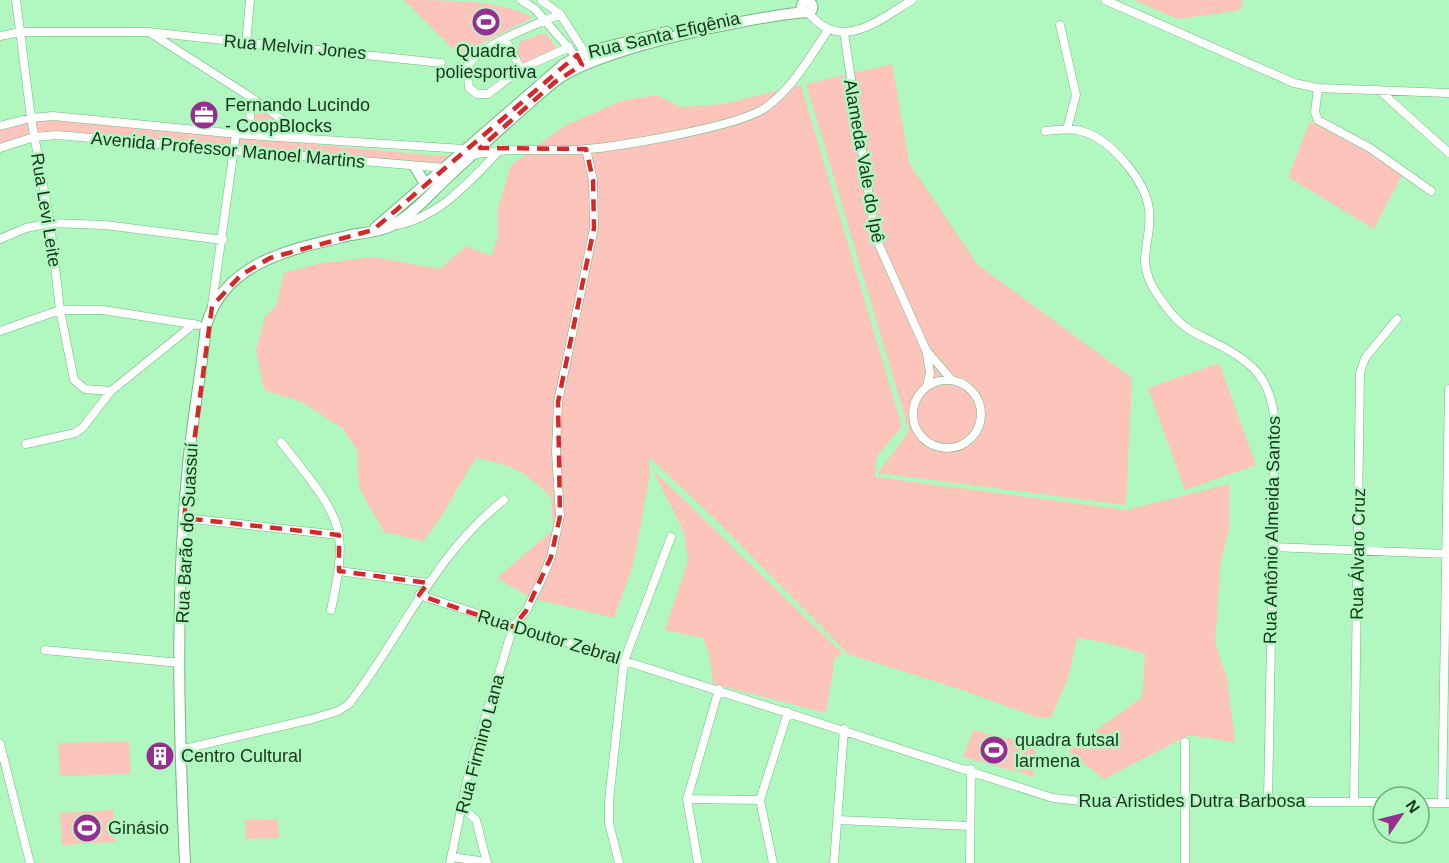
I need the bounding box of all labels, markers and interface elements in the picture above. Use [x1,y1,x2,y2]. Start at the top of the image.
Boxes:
sports icon: Quadra poliesportiva [470,6,502,38]
street label: Rua Santa Efigênia [586,8,743,62]
street label: Rua Melvin Jones [223,31,367,63]
place label: Quadra poliesportiva [435,41,538,82]
street label: Alameda Vale do Ipê [840,78,888,244]
place label: Fernando Lucindo - CoopBlocks [225,95,370,136]
office icon: Fernando Lucindo - CoopBlocks [188,99,220,131]
street label: Avenida Professor Manoel Martins [90,128,366,172]
street label: Rua Levi Leite [27,152,65,268]
street label: Rua Antônio Almeida Santos [1260,416,1284,644]
street label: Rua Barão do Suassuí [172,442,202,624]
street label: Rua Álvaro Cruz [1347,488,1369,620]
street label: Rua Doutor Zebral [475,606,623,668]
street label: Rua Firmino Lana [452,671,508,816]
place label: quadra futsal larmena [1015,730,1119,771]
sports icon: quadra futsal larmena [978,734,1010,766]
building icon: Centro Cultural [144,740,176,772]
place label: Centro Cultural [181,746,302,766]
north arrow [1371,785,1431,845]
street label: Rua Aristides Dutra Barbosa [1078,791,1307,811]
text: N [1403,797,1423,816]
sports icon: Ginásio [71,812,103,844]
place label: Ginásio [108,818,169,838]

